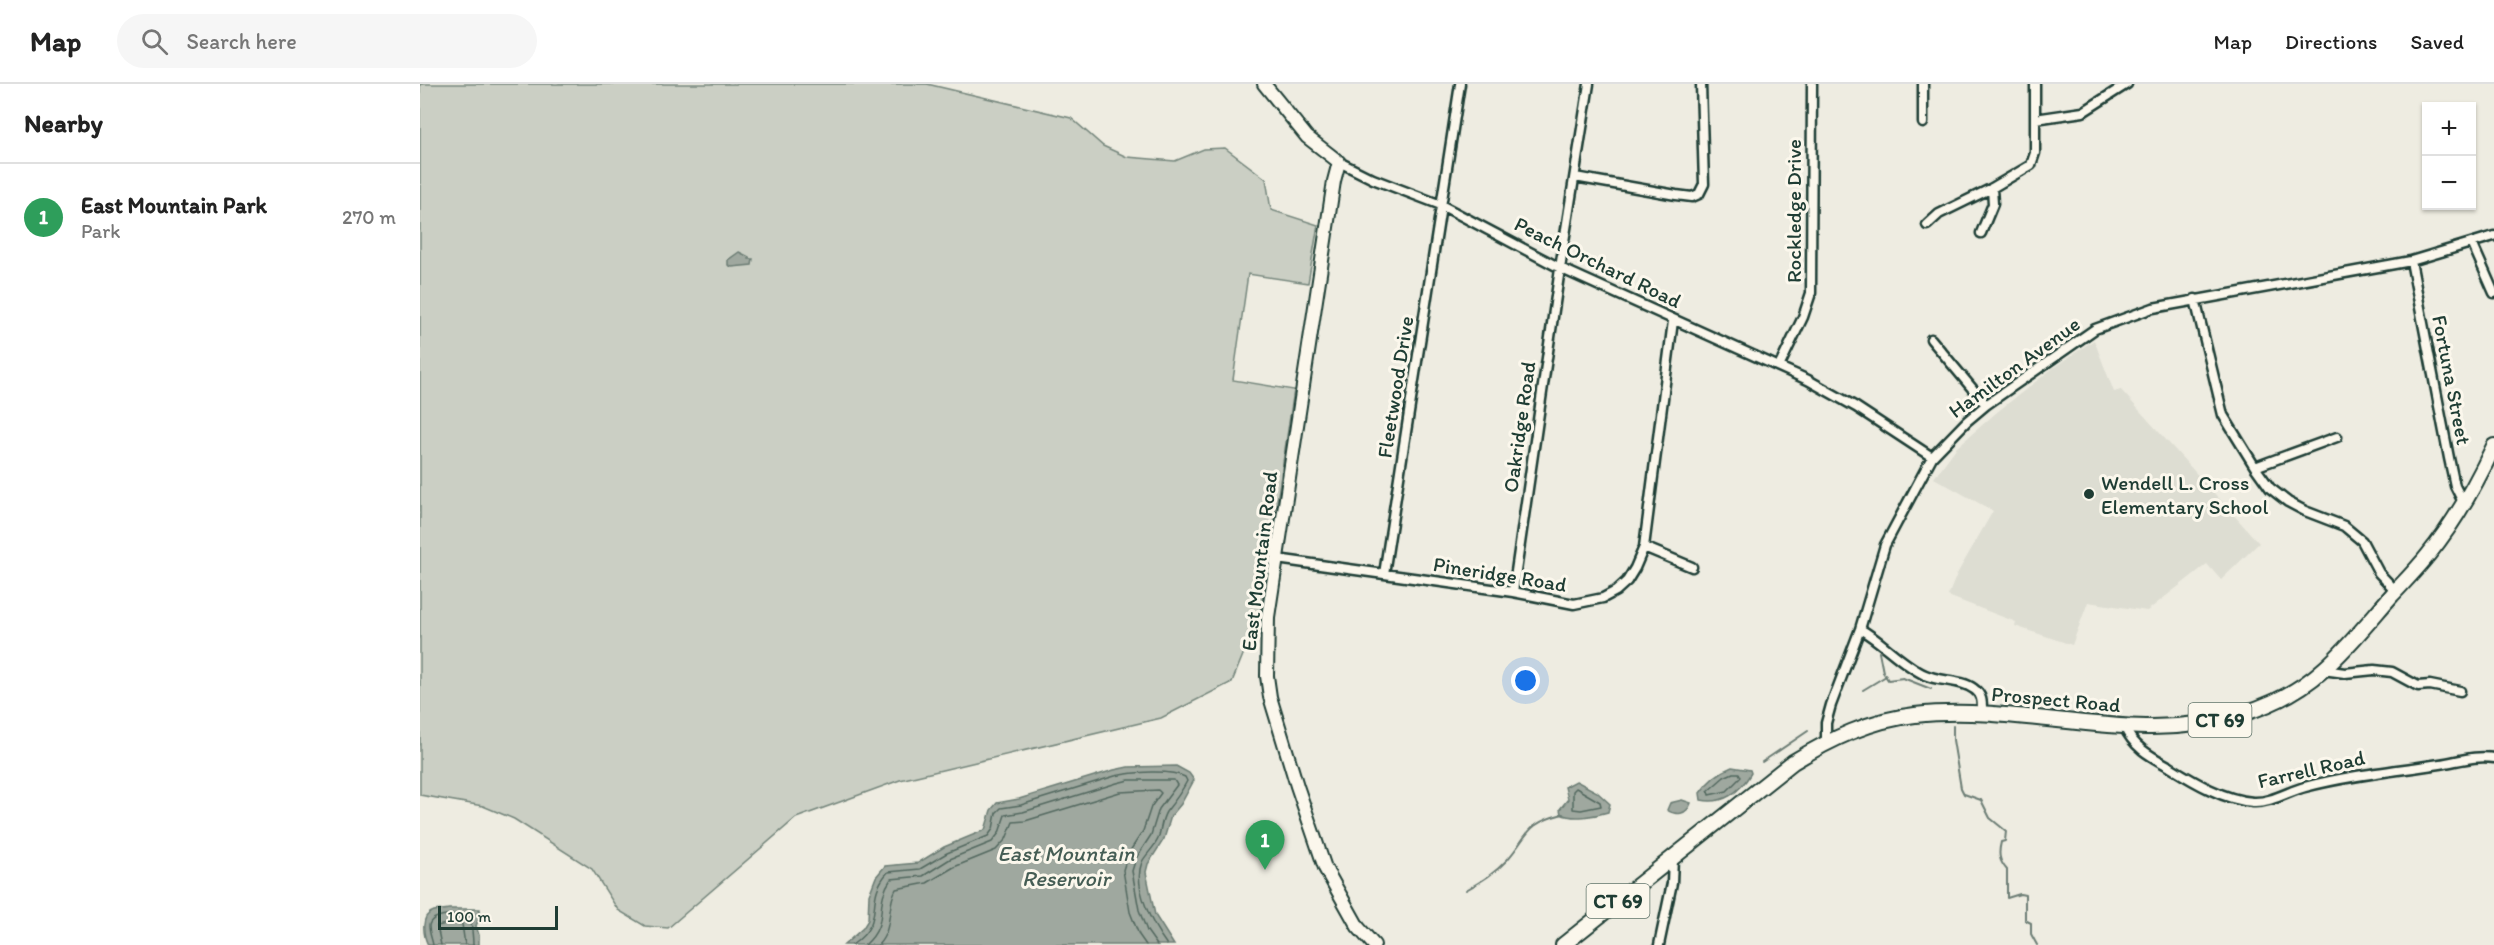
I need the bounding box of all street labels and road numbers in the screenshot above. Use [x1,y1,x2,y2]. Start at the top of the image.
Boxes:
street label: Rockledge Drive [1781,139,1806,283]
street label: Peach Orchard Road [1511,211,1685,313]
street label: Hamilton Avenue [1943,311,2085,423]
street label: Fortuna Street [2427,313,2477,447]
street label: Fleetwood Drive [1371,314,1419,460]
street label: Oakridge Road [1497,360,1541,494]
street label: East Mountain Road [1236,469,1283,652]
street label: Pineridge Road [1431,551,1569,597]
street label: Prospect Road [1990,681,2122,717]
road number: CT 69 [2188,703,2252,737]
street label: Farrell Road [2255,745,2367,793]
road number: CT 69 [1586,884,1650,918]

